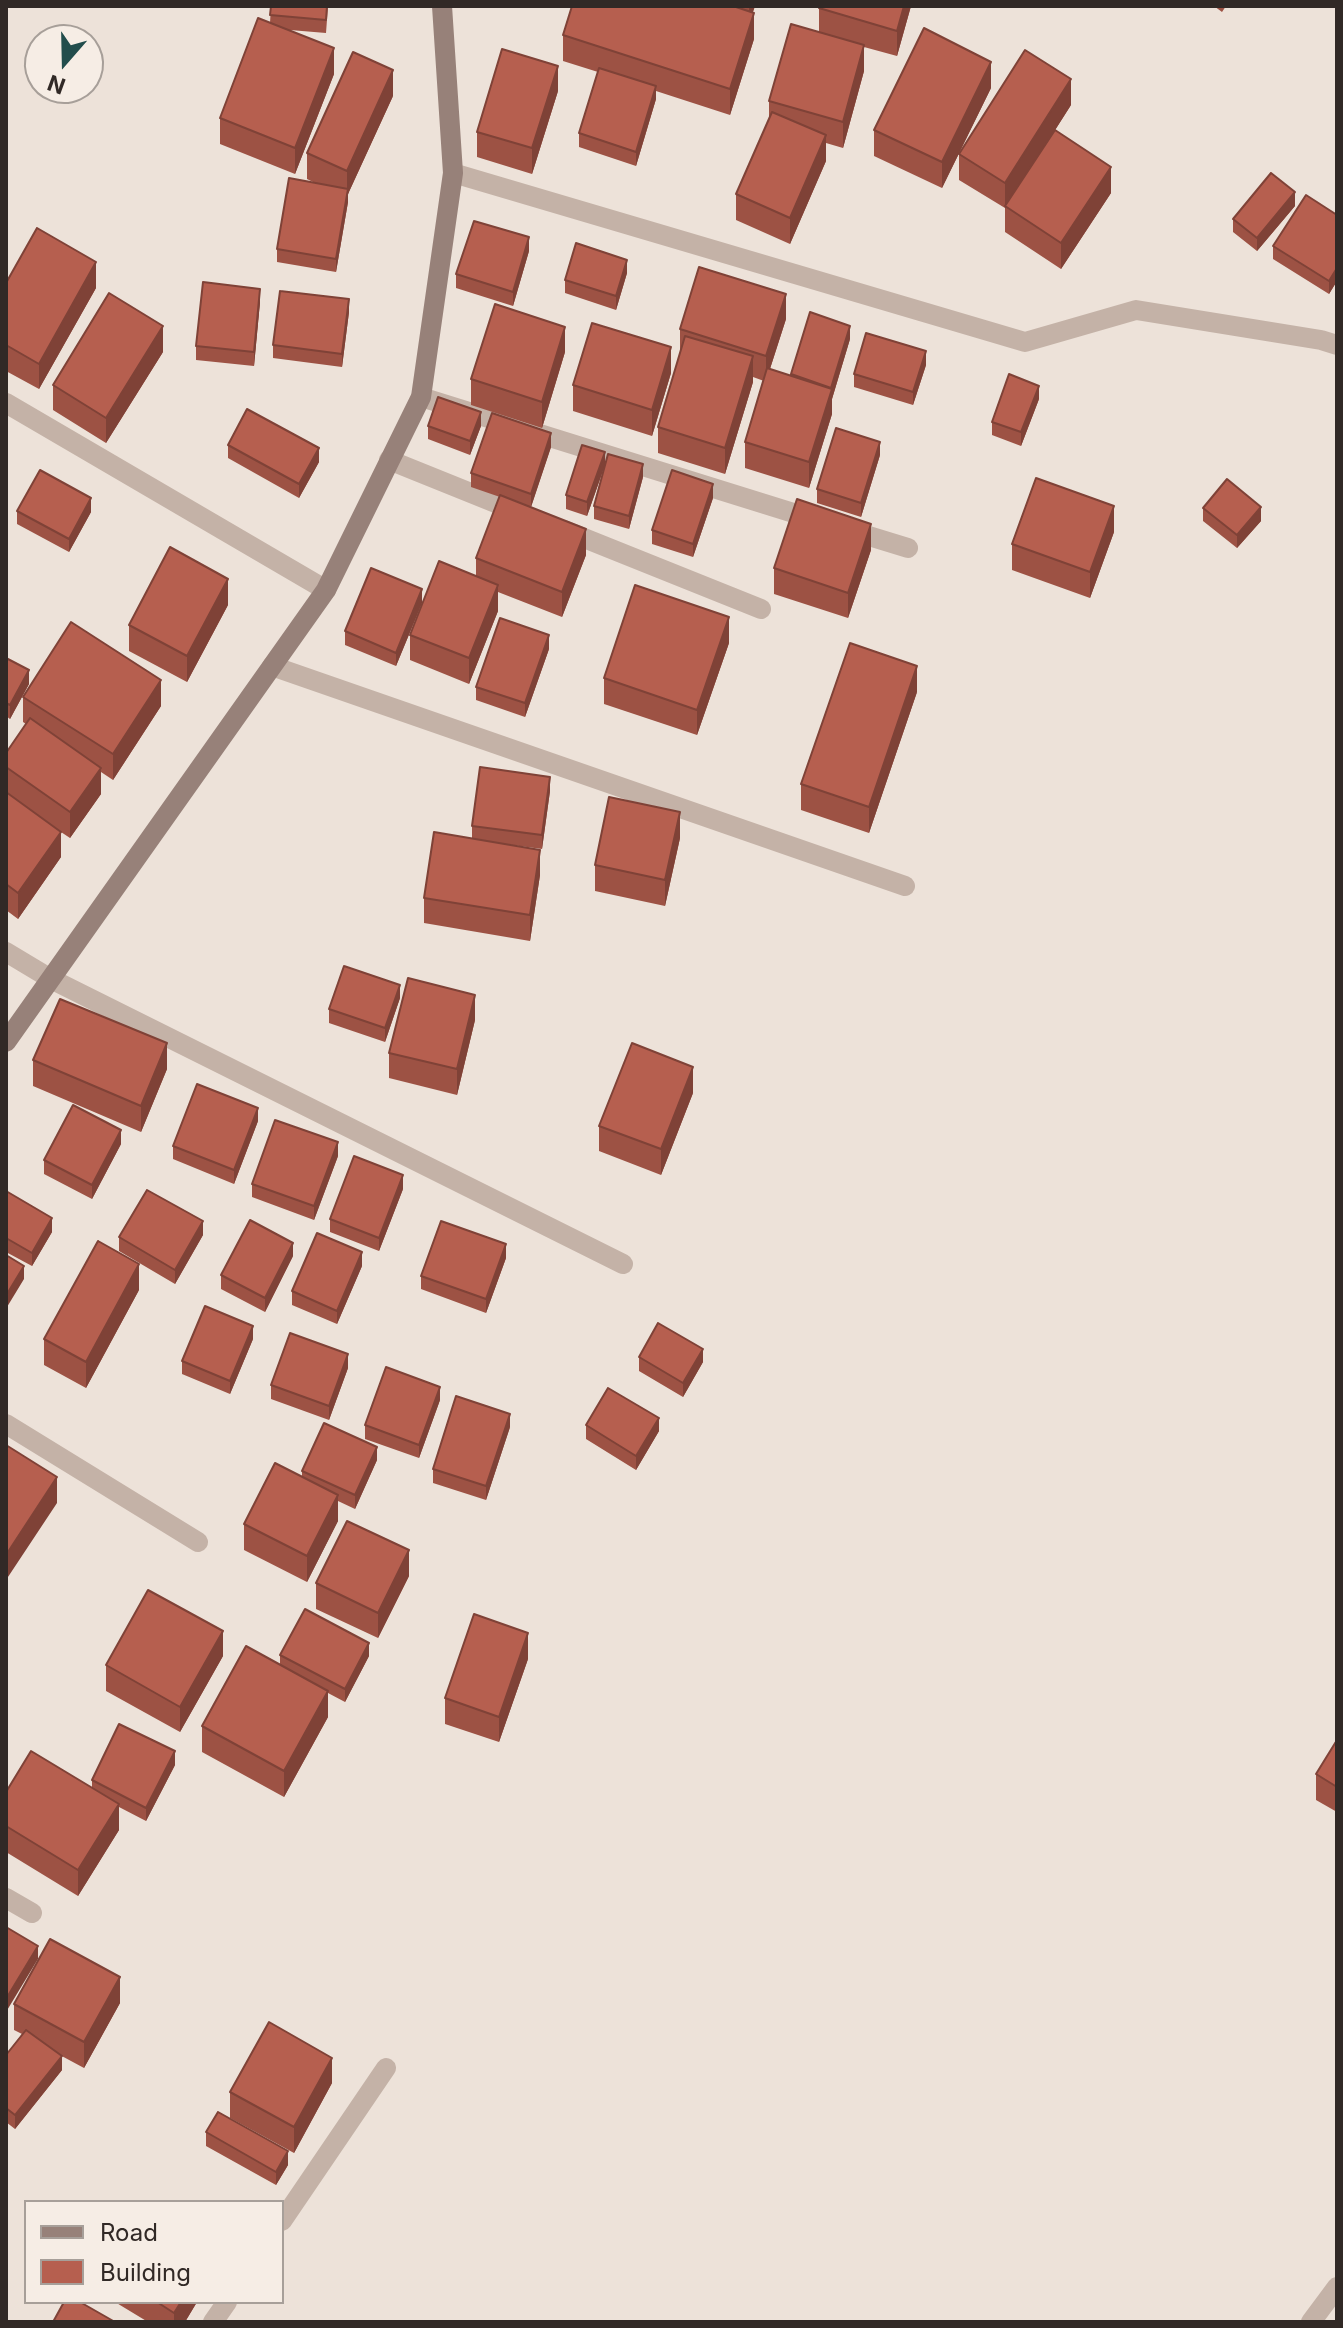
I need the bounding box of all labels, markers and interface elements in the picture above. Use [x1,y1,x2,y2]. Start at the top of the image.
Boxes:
north arrow [24,24,104,104]
text: N [44,70,69,100]
legend [24,2200,284,2304]
text: Road [100,2218,158,2247]
text: Building [100,2258,191,2287]

